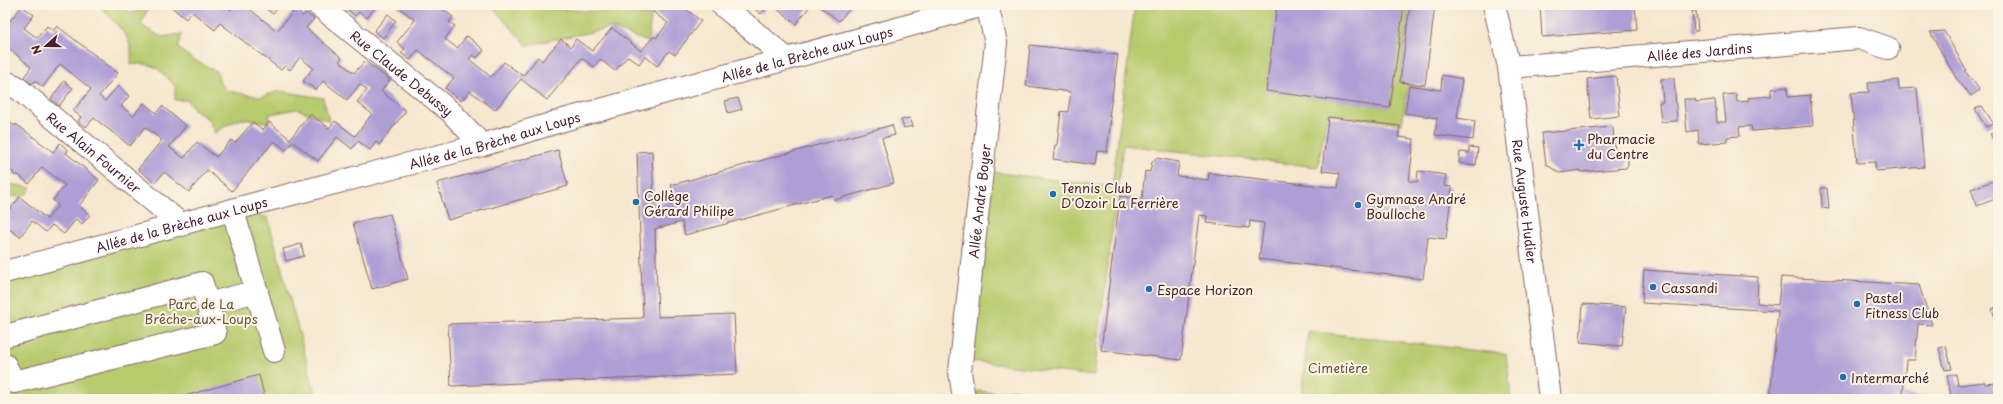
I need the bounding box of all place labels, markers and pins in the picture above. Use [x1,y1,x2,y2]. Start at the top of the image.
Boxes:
place label: Pharmacie du Centre [1587,129,1655,163]
marker: Pharmacie du Centre [1574,140,1584,150]
place label: Tennis Club D'Ozoir La Ferrière [1061,178,1179,212]
place label: Collège Gérard Philipe [644,186,734,220]
marker: Tennis Club D'Ozoir La Ferrière [1048,189,1058,199]
place label: Gymnase André Boulloche [1366,189,1466,223]
marker: Collège Gérard Philipe [631,197,641,207]
marker: Gymnase André Boulloche [1353,200,1363,210]
place label: Cassandi [1661,278,1718,297]
place label: Espace Horizon [1157,280,1253,299]
marker: Cassandi [1648,282,1658,292]
marker: Espace Horizon [1144,284,1154,294]
place label: Pastel Fitness Club [1865,288,1939,322]
marker: Pastel Fitness Club [1852,299,1862,309]
place label: Intermarché [1851,368,1929,387]
marker: Intermarché [1838,372,1848,382]

